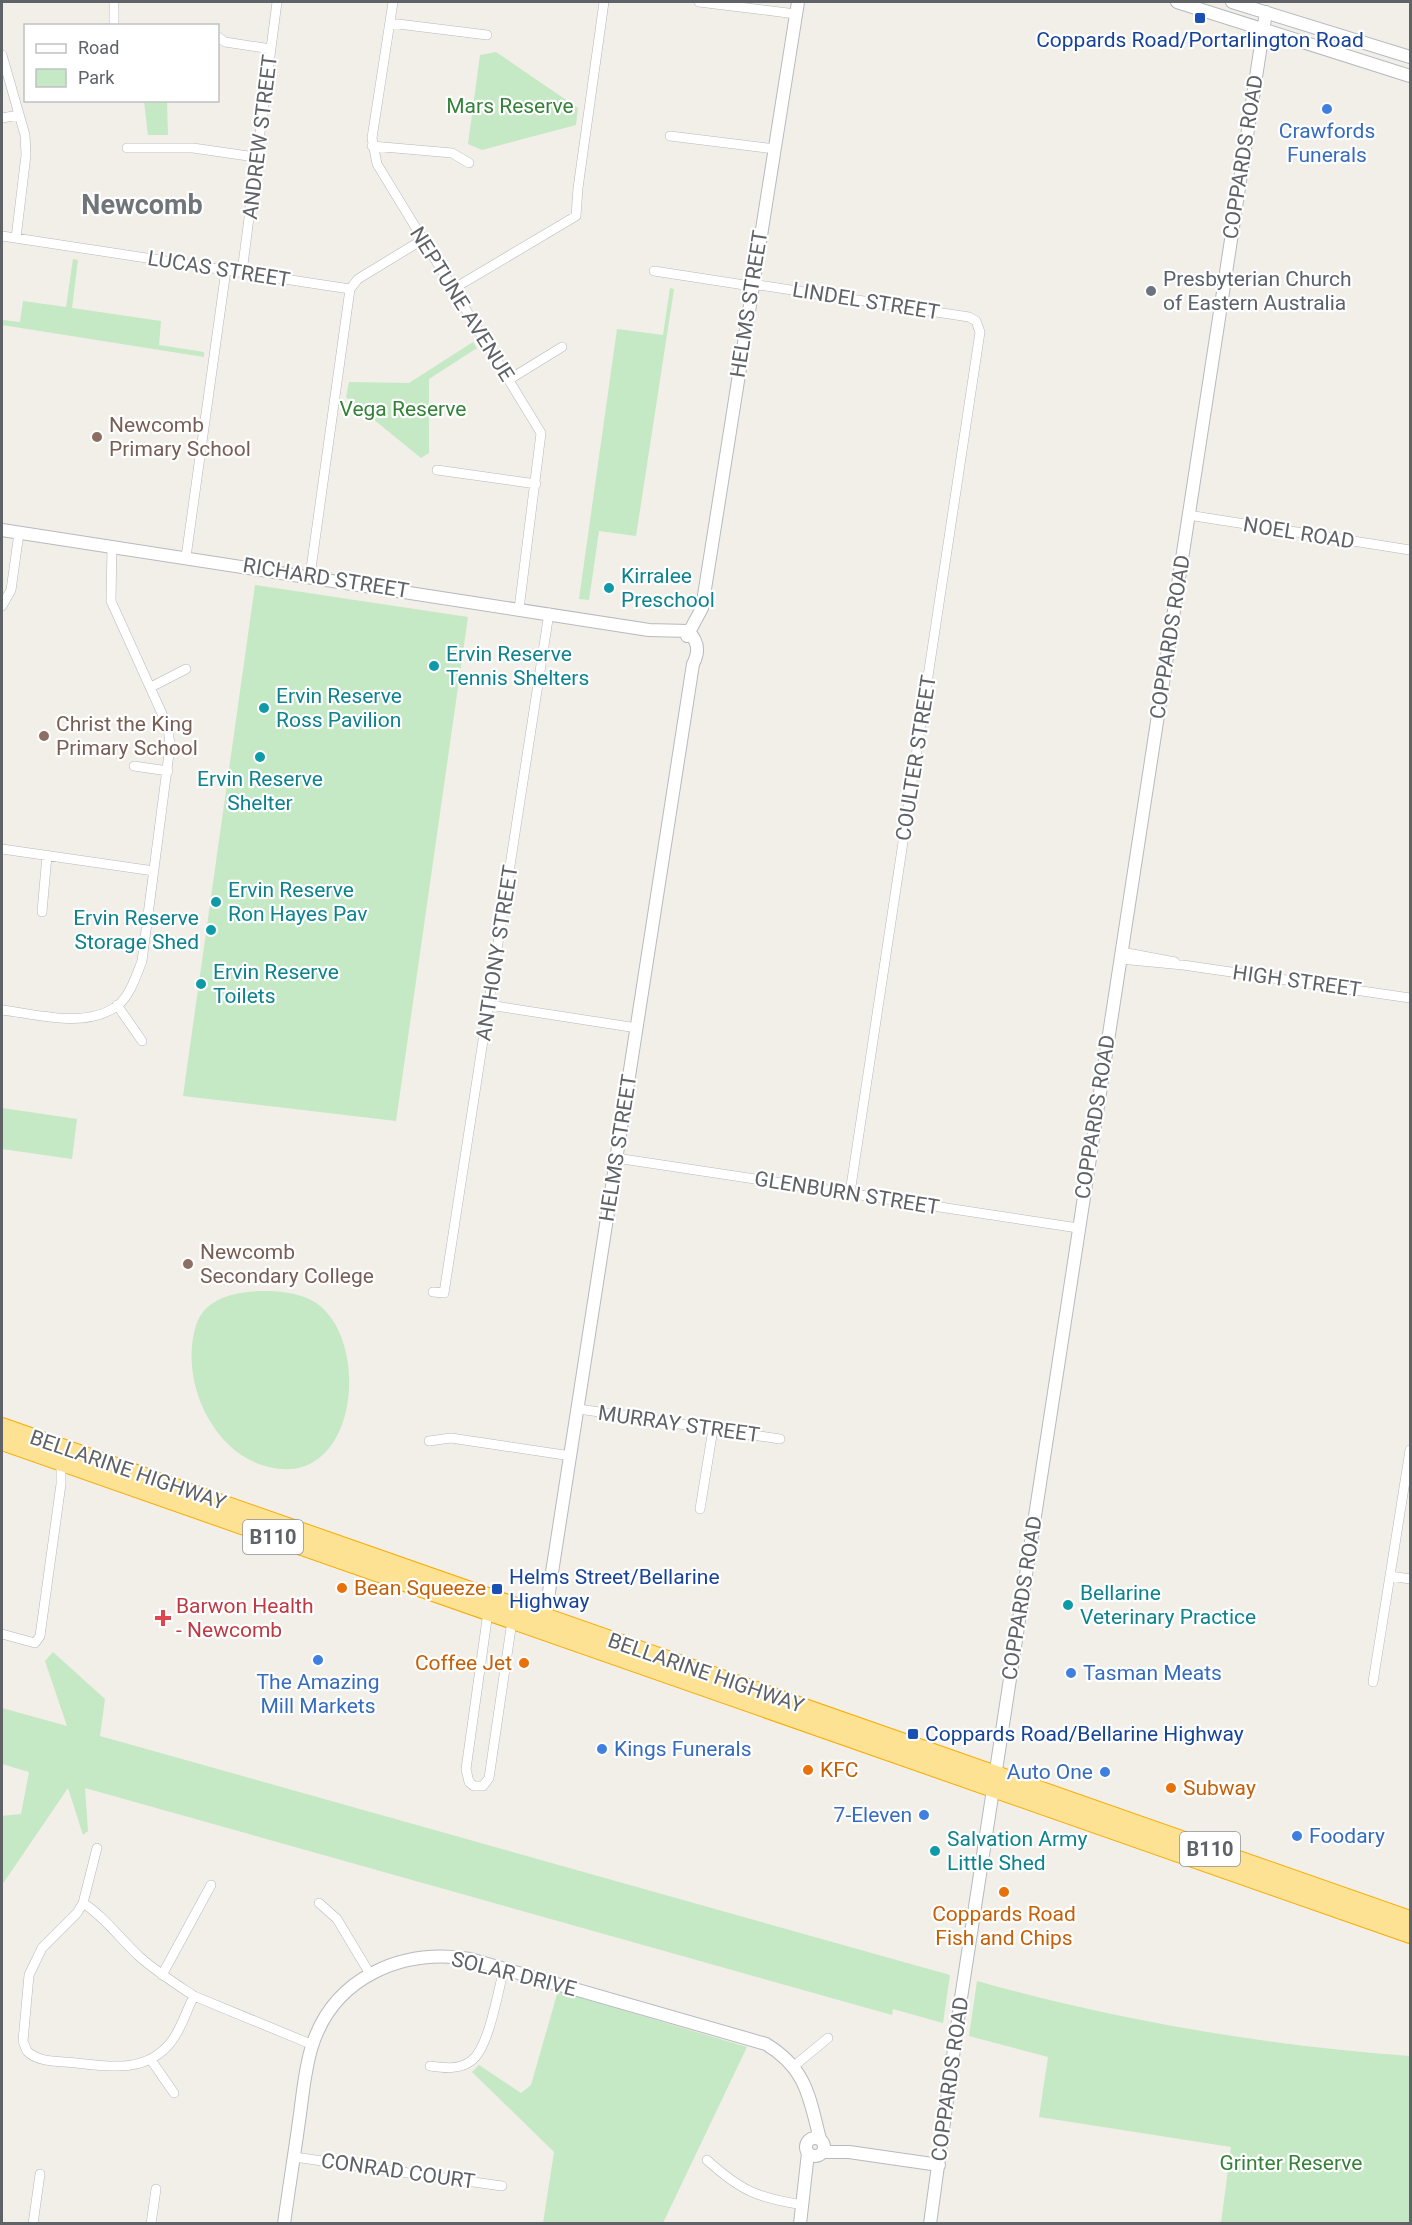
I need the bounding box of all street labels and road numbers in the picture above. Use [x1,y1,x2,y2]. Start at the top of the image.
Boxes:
street label: ANDREW STREET [238,53,282,221]
street label: COPPARDS ROAD [1218,73,1268,241]
street label: NEPTUNE AVENUE [405,223,519,385]
street label: HELMS STREET [726,228,773,379]
street label: LUCAS STREET [146,246,292,292]
street label: LINDEL STREET [791,278,942,325]
street label: NOEL ROAD [1242,512,1356,554]
street label: RICHARD STREET [241,553,411,603]
street label: COPPARDS ROAD [1145,553,1195,721]
street label: COULTER STREET [891,673,941,843]
street label: ANTHONY STREET [471,863,523,1042]
street label: HIGH STREET [1231,960,1363,1002]
street label: COPPARDS ROAD [1070,1033,1120,1201]
street label: HELMS STREET [595,1072,642,1223]
street label: GLENBURN STREET [753,1167,942,1220]
street label: MURRAY STREET [597,1401,762,1447]
street label: BELLARINE HIGHWAY [27,1425,230,1515]
street label: COPPARDS ROAD [997,1514,1047,1682]
road number: B110 [243,1520,303,1554]
street label: BELLARINE HIGHWAY [605,1628,808,1718]
road number: B110 [1180,1832,1240,1866]
street label: SOLAR DRIVE [449,1947,579,2001]
street label: COPPARDS ROAD [927,1995,973,2163]
street label: CONRAD COURT [320,2148,477,2194]

